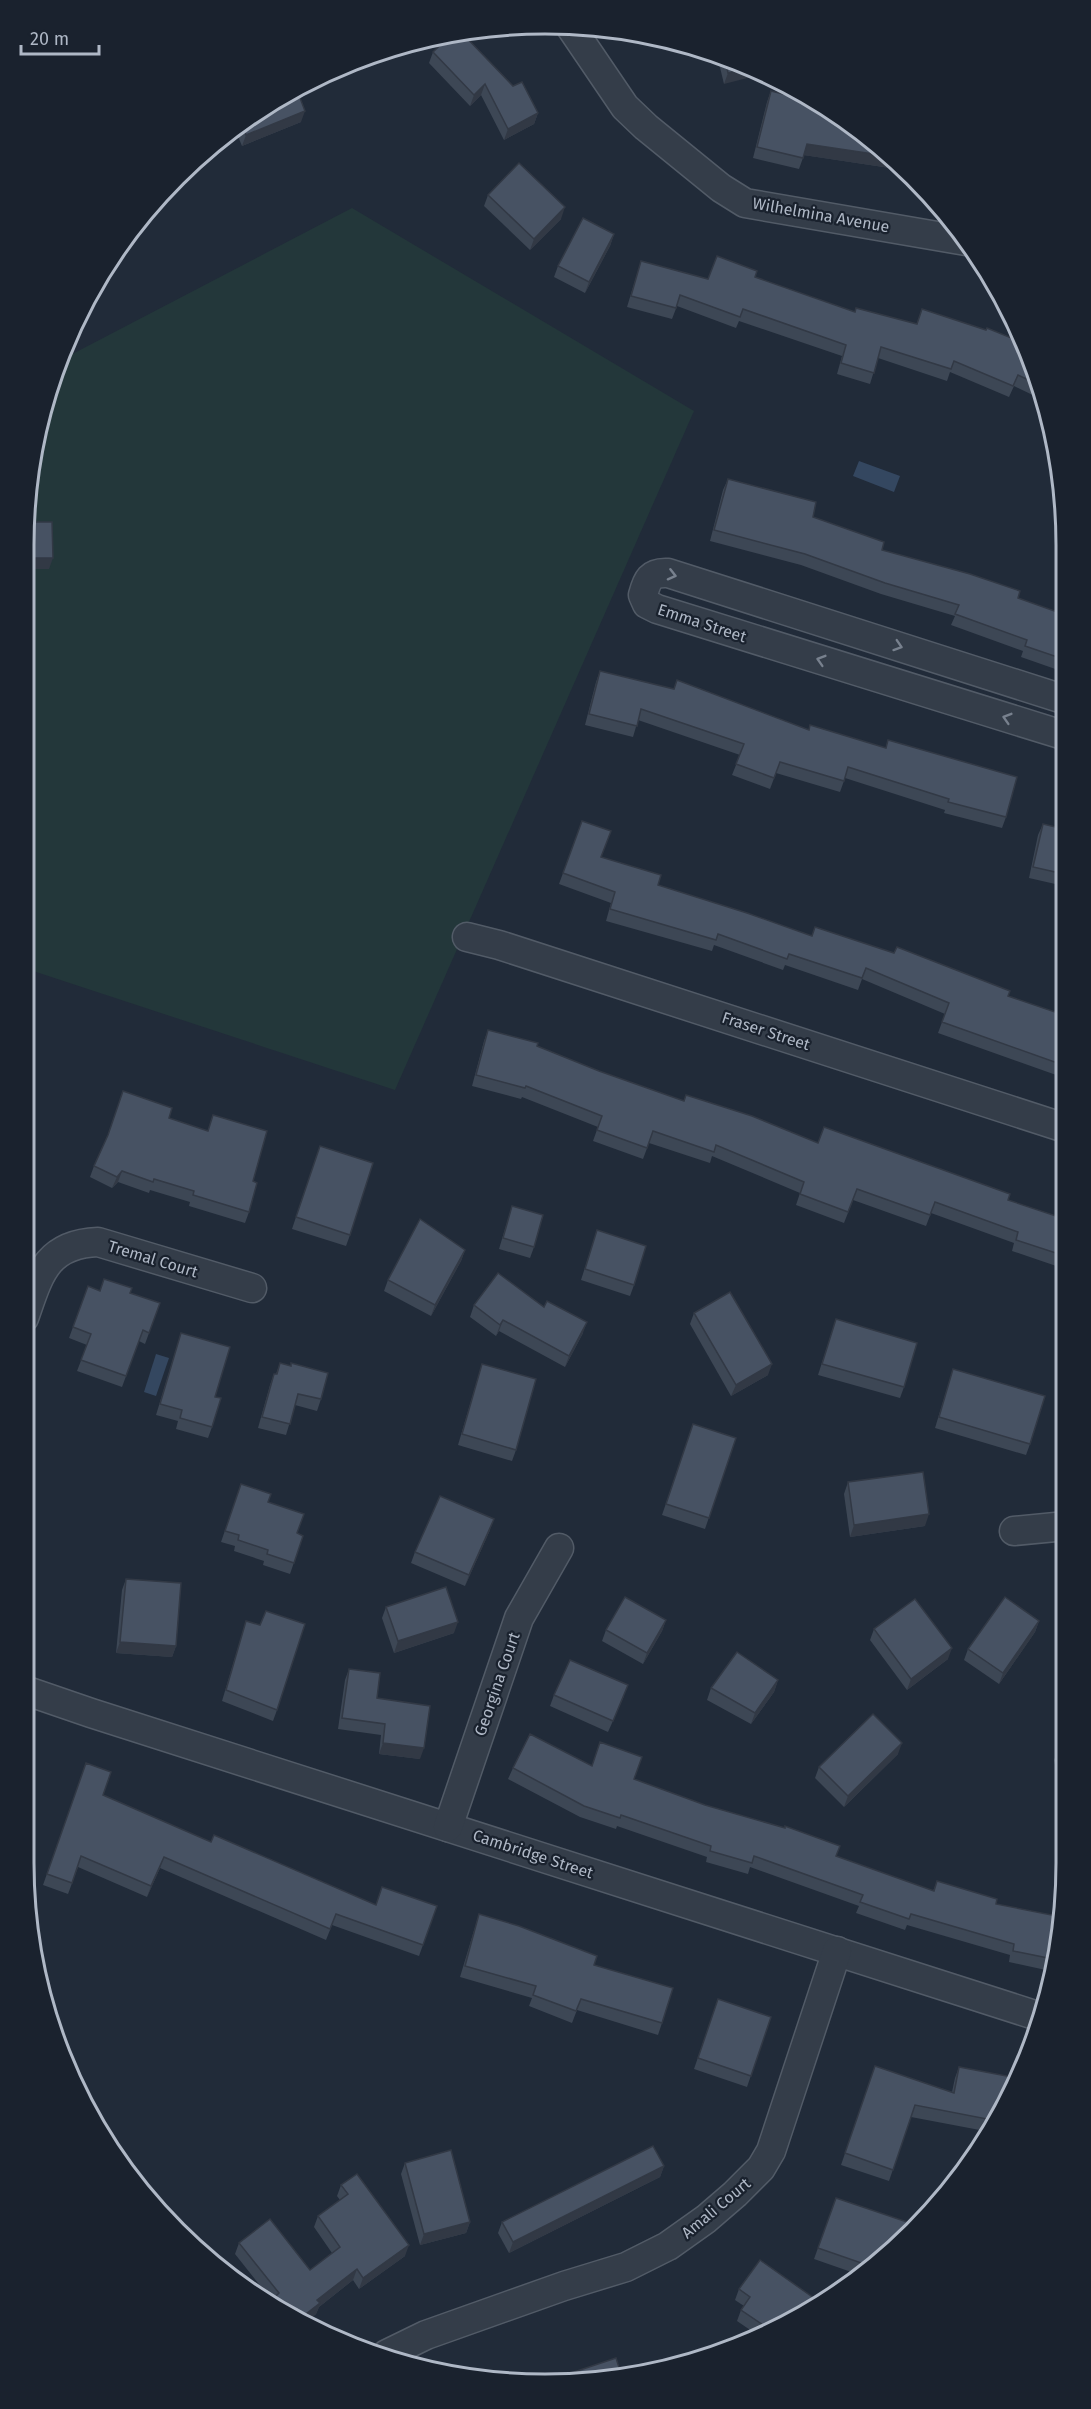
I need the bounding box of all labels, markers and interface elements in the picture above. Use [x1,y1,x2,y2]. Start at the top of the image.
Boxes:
scale bar [21,18,99,56]
text: 20 m [30,28,69,50]
street label: Wilhelmina Avenue [751,194,891,236]
one-way arrow [667,568,677,581]
street label: Emma Street [655,600,749,646]
one-way arrow [892,639,903,651]
one-way arrow [816,655,827,667]
one-way arrow [1002,713,1013,725]
street label: Fraser Street [720,1008,813,1054]
street label: Tremal Court [106,1236,200,1282]
street label: Georgina Court [470,1629,524,1738]
street label: Cambridge Street [470,1826,596,1882]
street label: Amali Court [678,2174,754,2242]

